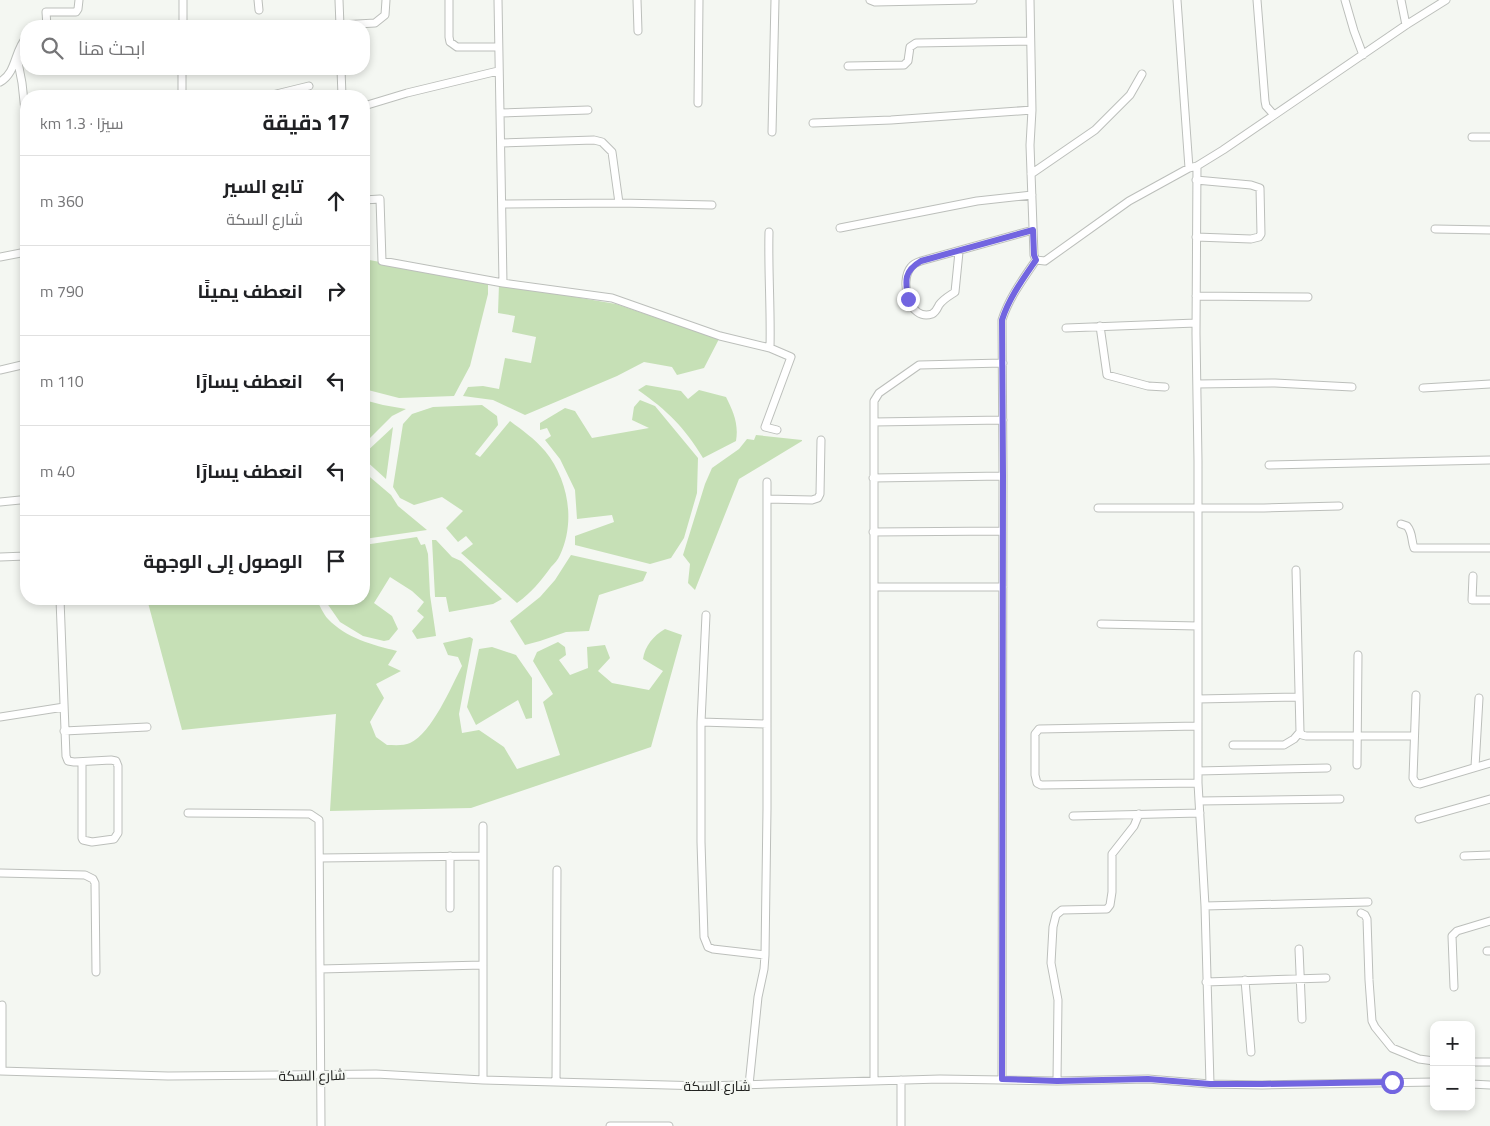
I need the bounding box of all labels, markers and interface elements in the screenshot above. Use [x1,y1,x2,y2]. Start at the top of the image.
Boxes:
search box [20,20,370,75]
text: ابحث هنا [78,33,146,62]
icon: search [38,34,66,62]
text: 17 دقيقة [262,106,350,138]
text: سيرًا · 1.3 km [40,111,124,135]
text: تابع السير [223,171,303,200]
icon: ahead [322,187,350,215]
text: 360 m [40,189,84,213]
text: شارع السكة [226,207,303,231]
text: انعطف يمينًا [198,276,303,305]
icon: right [322,277,350,305]
text: 790 m [40,279,84,303]
route end [897,288,920,311]
text: انعطف يسارًا [195,366,303,395]
icon: left [322,367,350,395]
text: 110 m [40,369,84,393]
text: انعطف يسارًا [195,456,303,485]
icon: left [322,457,350,485]
text: 40 m [40,459,75,483]
text: الوصول إلى الوجهة [143,546,303,575]
icon: arrive [322,547,350,575]
map controls [1430,1021,1475,1111]
button: + [1430,1021,1475,1066]
street label: شارع السكة [278,1064,346,1086]
button: − [1430,1066,1475,1111]
route start [1381,1071,1404,1094]
street label: شارع السكة [683,1075,751,1096]

